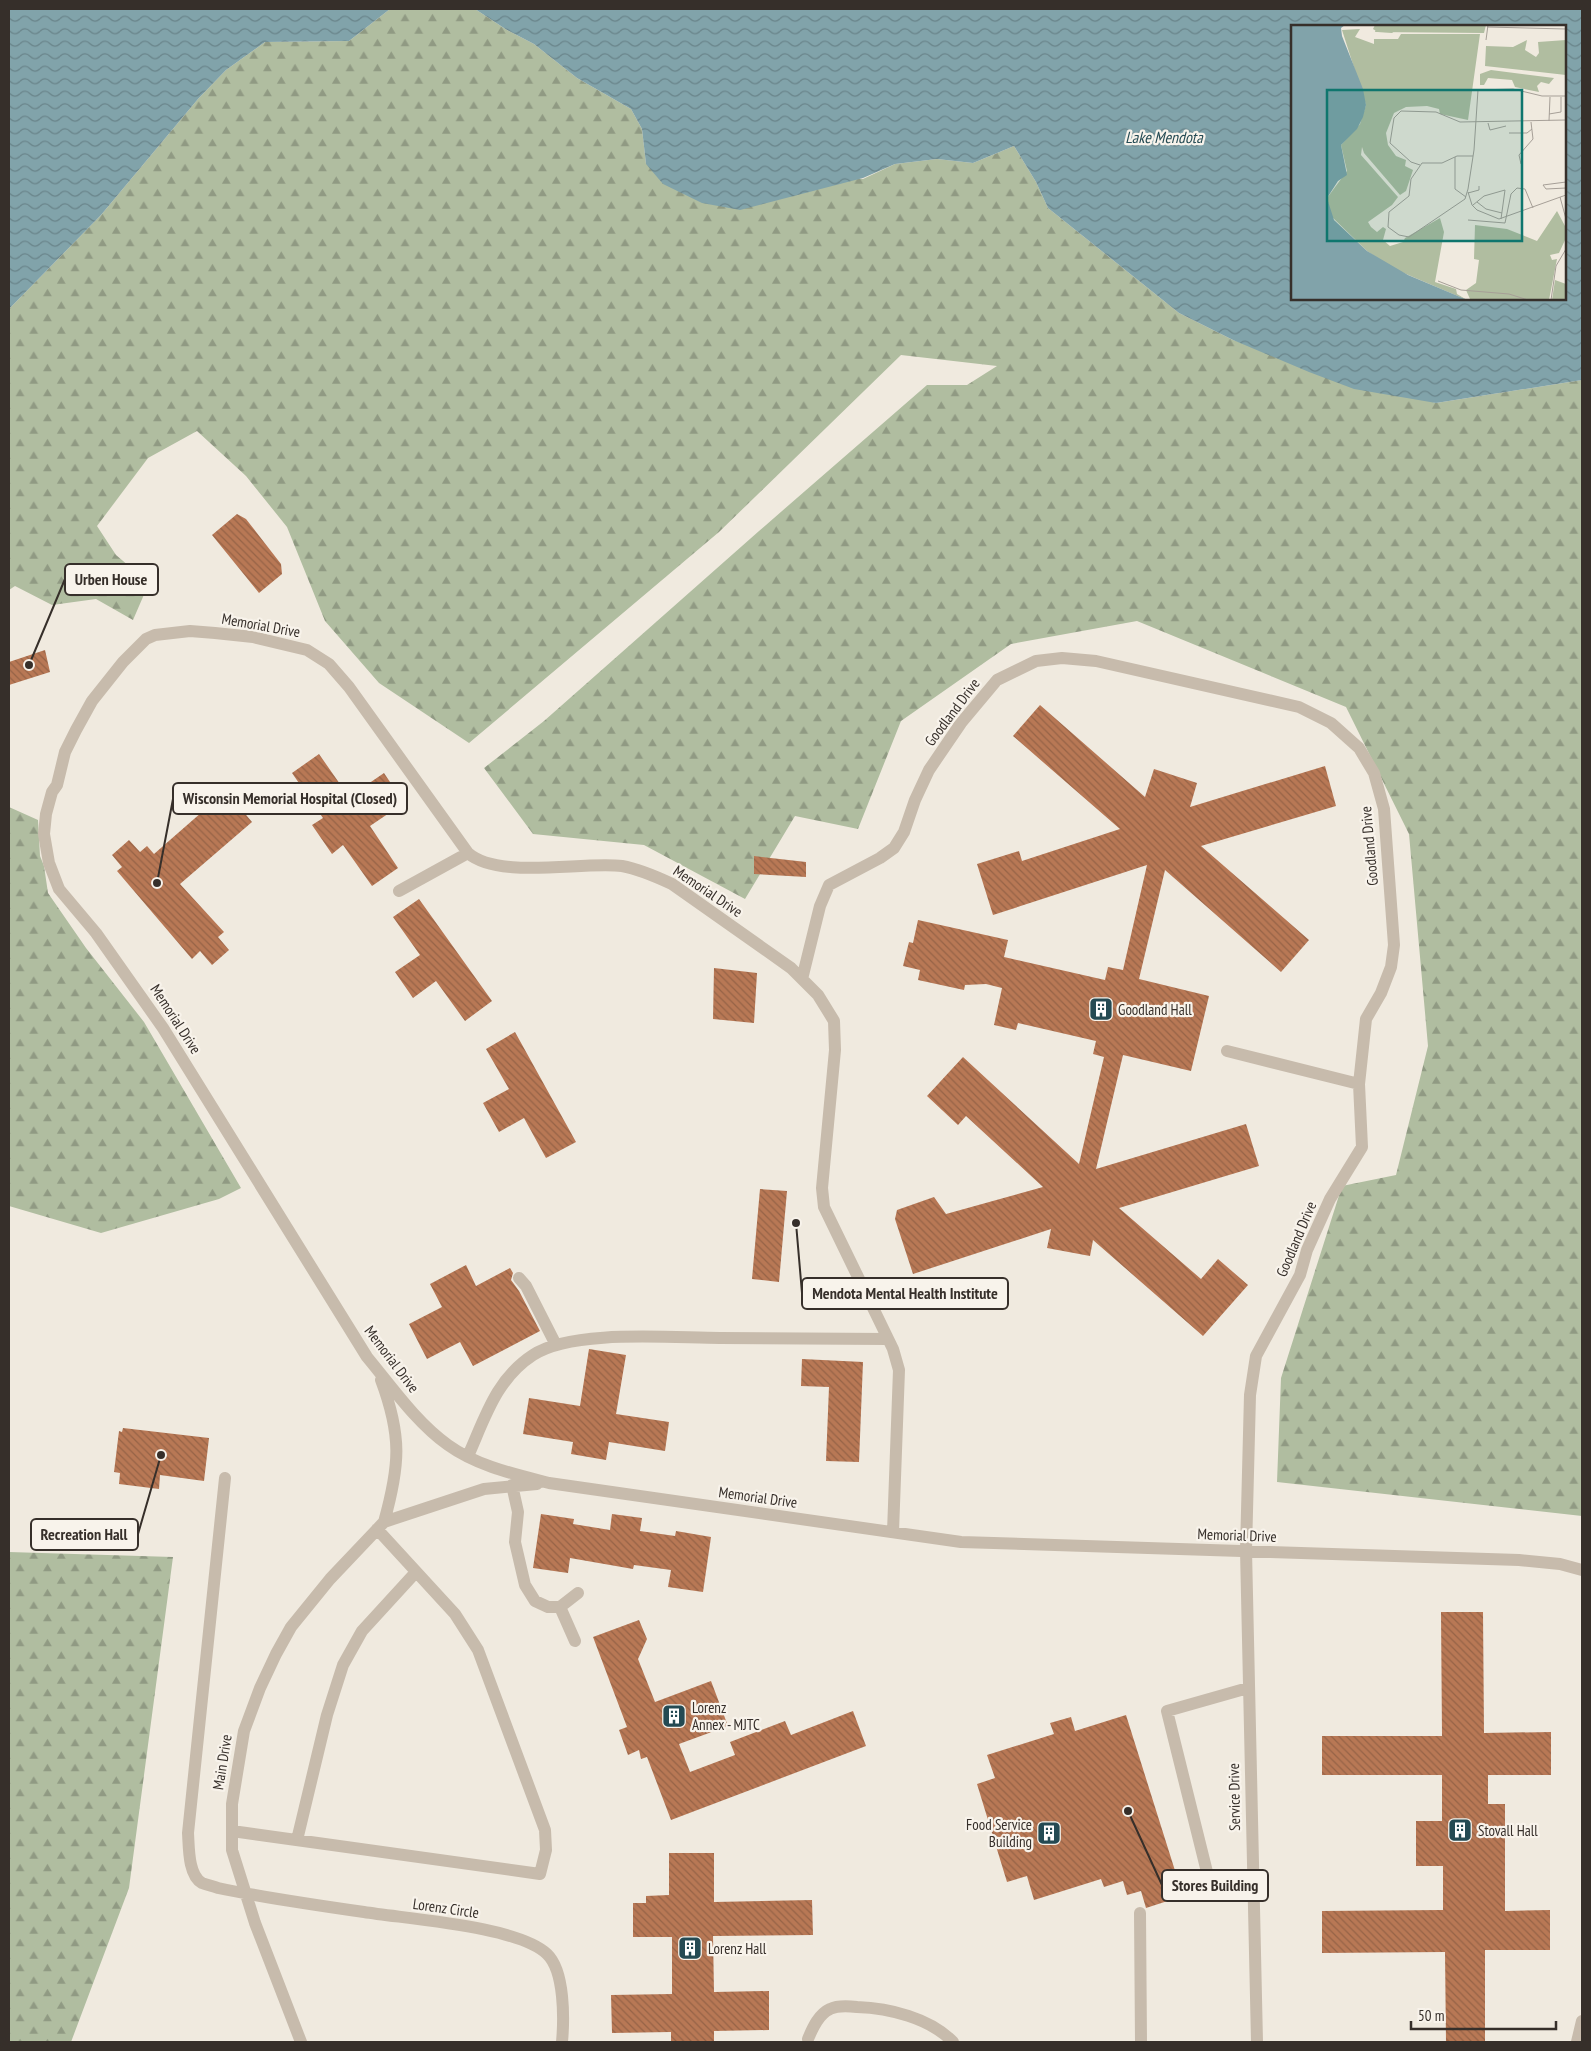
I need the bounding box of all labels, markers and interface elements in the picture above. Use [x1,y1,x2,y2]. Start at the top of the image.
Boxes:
inset map [1291,25,1566,300]
water label: Lake Mendota [1125,127,1204,147]
callout: Urben House [65,564,158,595]
text: Urben House [75,569,147,589]
street label: Memorial Drive [220,609,302,641]
street label: Goodland Drive [920,674,984,750]
callout: Wisconsin Memorial Hospital (Closed) [173,783,407,814]
text: Wisconsin Memorial Hospital (Closed) [182,788,397,808]
street label: Goodland Drive [1356,805,1382,887]
street label: Memorial Drive [670,861,746,921]
street label: Memorial Drive [146,981,206,1057]
building icon: Goodland Hall [1088,996,1114,1022]
place label: Goodland Hall [1118,1000,1192,1019]
street label: Goodland Drive [1272,1199,1320,1279]
callout: Mendota Mental Health Institute [802,1278,1008,1309]
text: Mendota Mental Health Institute [812,1283,998,1303]
street label: Memorial Drive [361,1322,423,1396]
street label: Memorial Drive [717,1482,799,1512]
callout: Recreation Hall [31,1519,138,1550]
text: Recreation Hall [41,1524,127,1544]
street label: Memorial Drive [1197,1524,1277,1546]
place label: Lorenz Annex - MJTC [692,1698,760,1734]
building icon: Lorenz Annex - MJTC [661,1703,687,1729]
street label: Main Drive [208,1733,236,1791]
street label: Service Drive [1224,1763,1244,1831]
place label: Food Service Building [966,1815,1032,1851]
building icon: Stovall Hall [1447,1817,1473,1843]
building icon: Food Service Building [1036,1820,1062,1846]
place label: Stovall Hall [1478,1821,1538,1840]
callout: Stores Building [1162,1870,1268,1901]
text: Stores Building [1172,1875,1258,1895]
street label: Lorenz Circle [412,1894,480,1922]
building icon: Lorenz Hall [677,1935,703,1961]
place label: Lorenz Hall [708,1939,767,1958]
scale bar [1411,1998,1556,2030]
text: 50 m [1418,2006,1444,2025]

